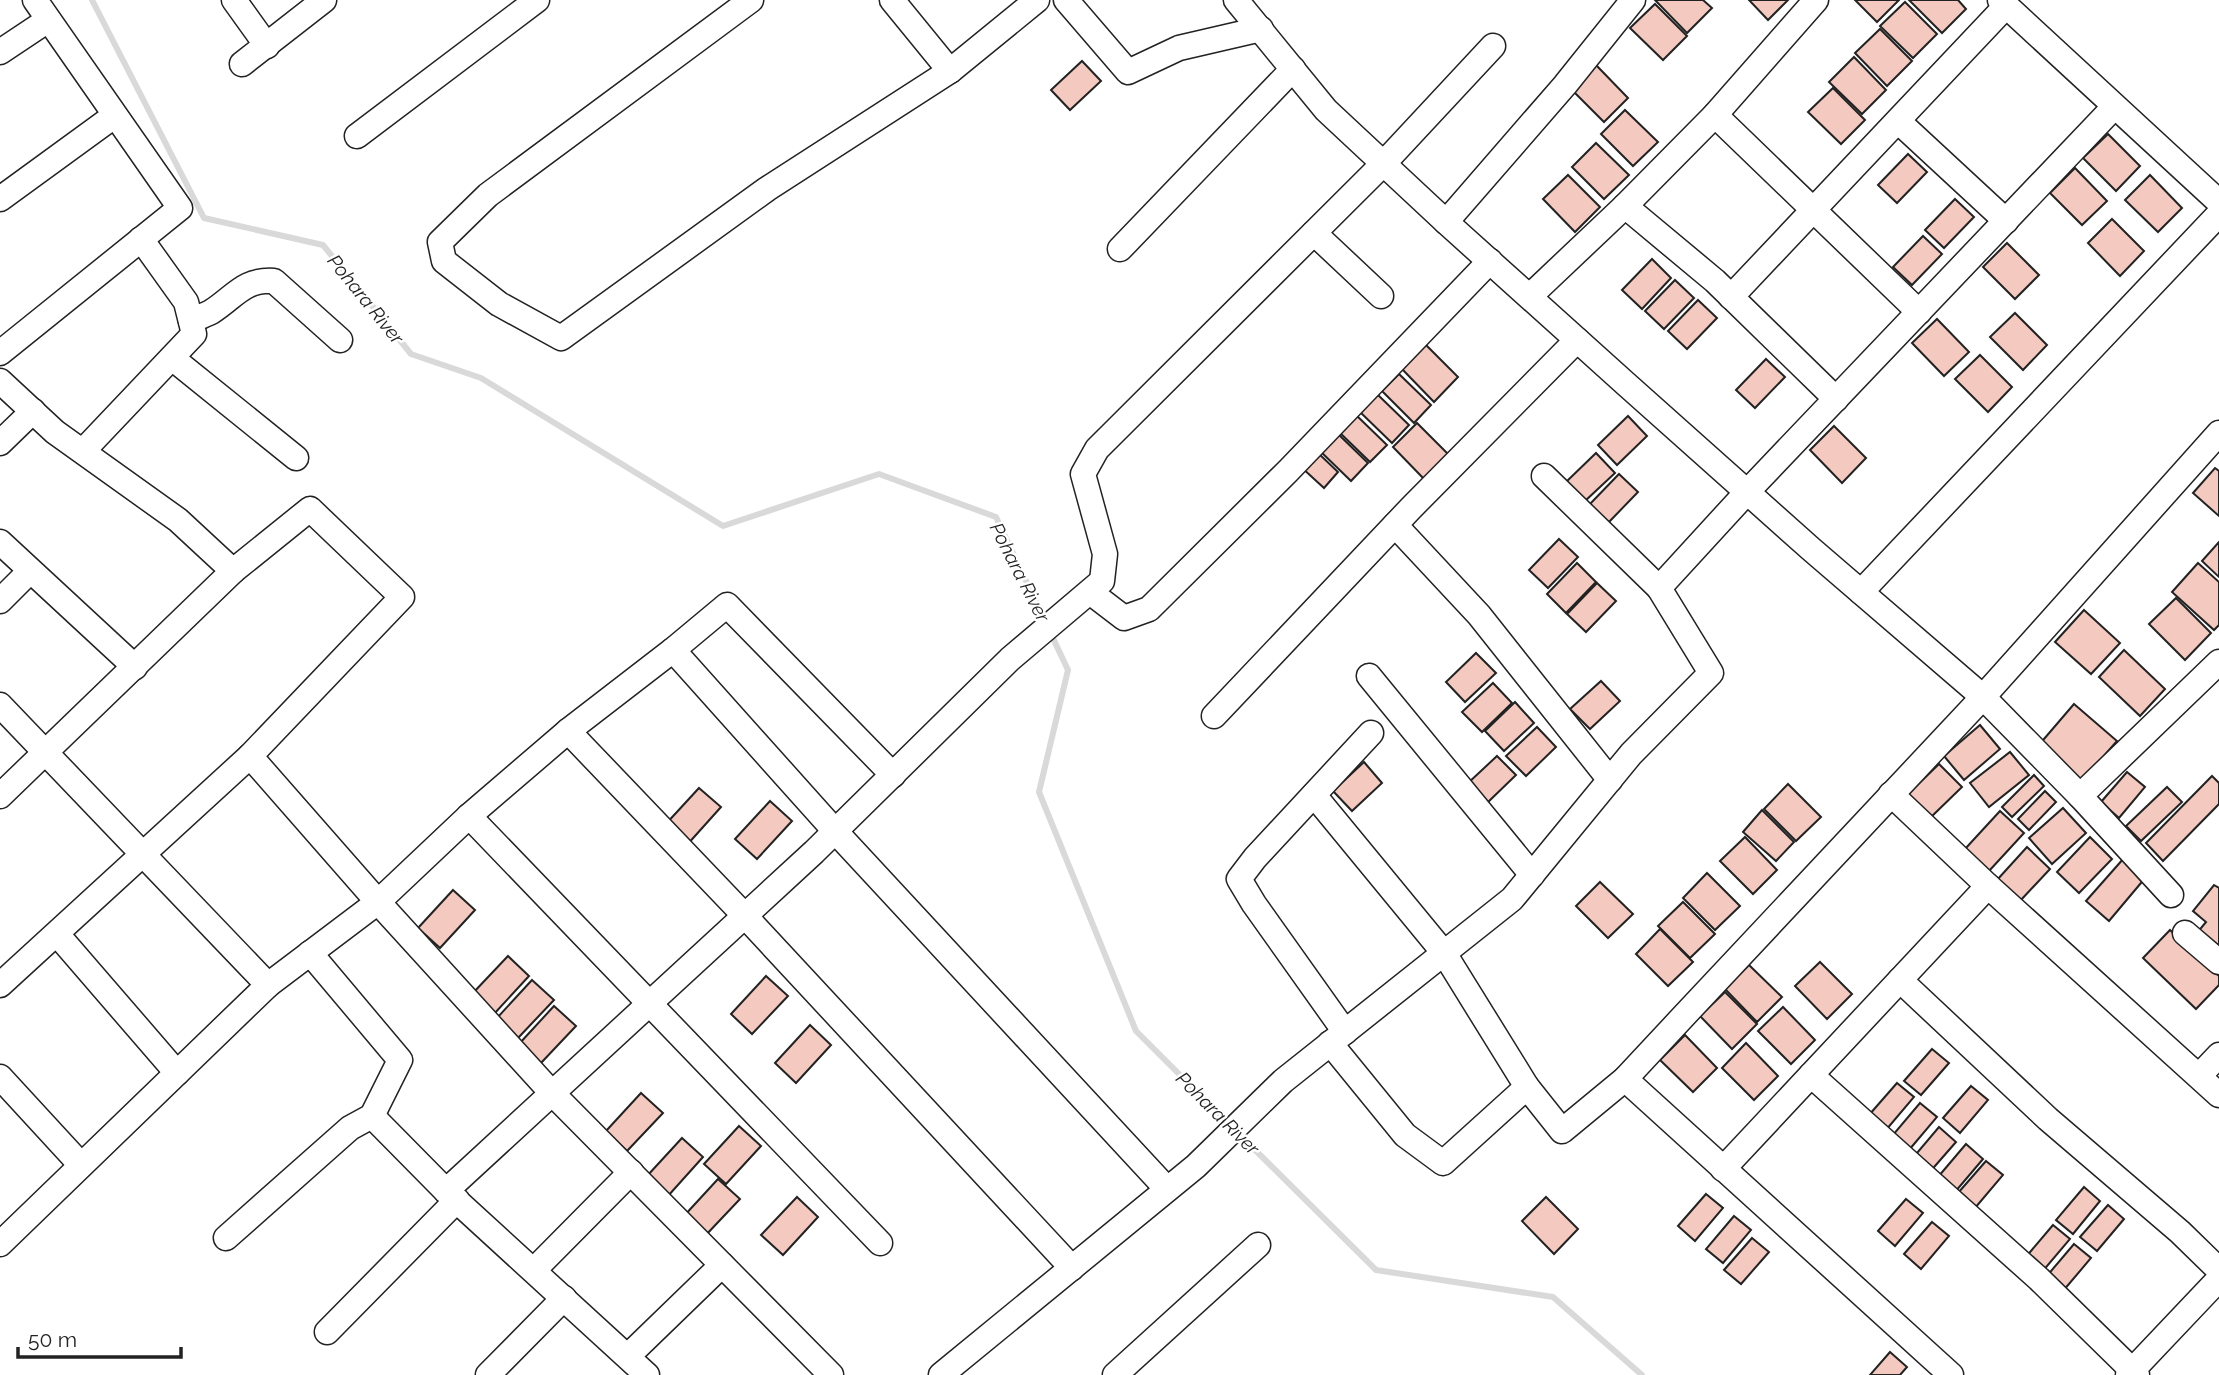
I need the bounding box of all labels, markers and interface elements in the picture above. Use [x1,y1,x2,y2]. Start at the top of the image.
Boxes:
water label: Pohara River [323,250,410,349]
water label: Pohara River [986,519,1055,627]
water label: Pohara River [1172,1067,1265,1160]
scale bar [18,1316,180,1360]
text: 50 m [28,1327,77,1352]

